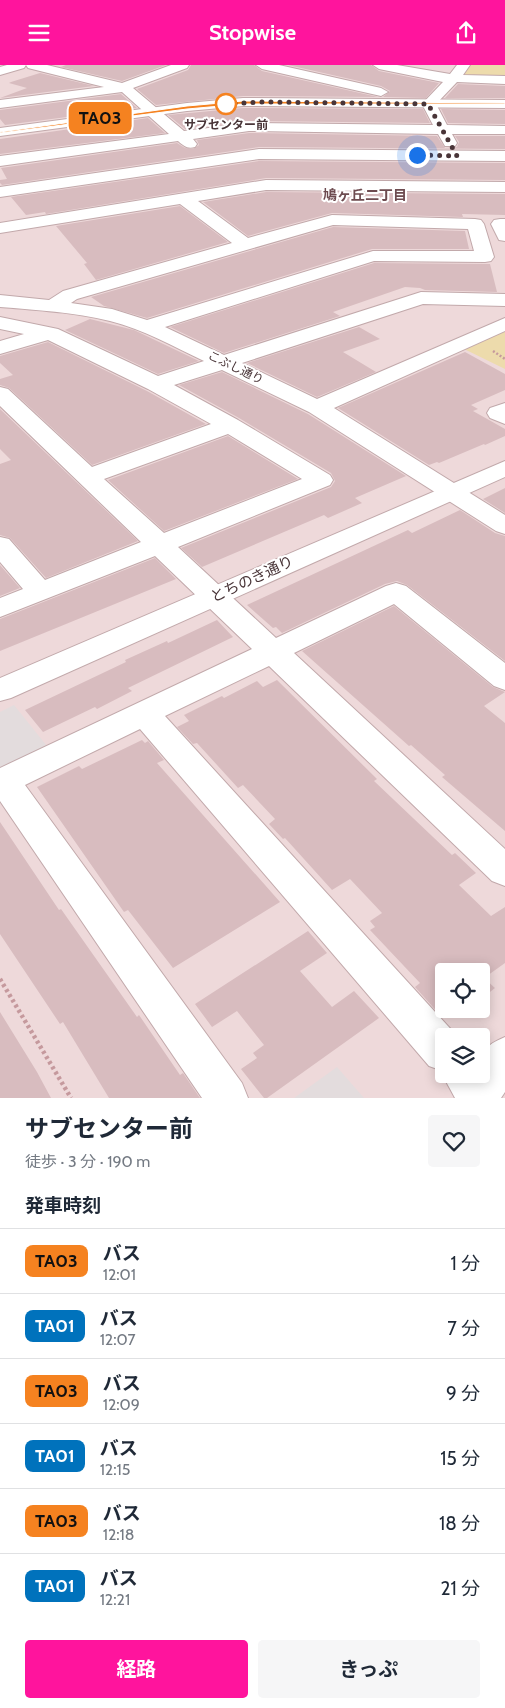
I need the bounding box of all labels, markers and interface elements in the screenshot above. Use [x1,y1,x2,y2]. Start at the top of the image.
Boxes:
icon: menu [25,19,53,47]
text: Stopwise [209,19,296,46]
icon: share [452,19,480,47]
marker: サブセンター前 [215,93,237,115]
line badge: TA03 [65,102,135,134]
text: TA03 [79,107,121,129]
place label: サブセンター前 [184,117,268,132]
your location [405,143,430,168]
district label: 鳩ヶ丘二丁目 [323,186,407,204]
street label: こぶし通り [206,347,266,387]
street label: とちのき通り [208,552,296,606]
map controls [435,963,490,1083]
button: locate [435,963,490,1018]
button: layers [435,1028,490,1083]
text: サブセンター前 [25,1114,193,1143]
button: heart [428,1115,480,1167]
text: 徒歩 · 3 分 · 190 m [25,1152,150,1171]
text: 発車時刻 [25,1194,101,1217]
text: バス [103,1242,141,1265]
text: TA03 [35,1250,78,1272]
text: 1 分 [451,1252,480,1275]
text: 12:01 [103,1265,136,1284]
text: バス [100,1307,138,1330]
text: TA01 [35,1315,75,1337]
text: 7 分 [447,1317,480,1340]
text: 12:07 [100,1330,136,1349]
text: バス [103,1372,141,1395]
text: TA03 [35,1380,78,1402]
text: 9 分 [446,1382,480,1405]
text: 12:09 [103,1395,140,1414]
text: バス [100,1437,138,1460]
text: TA01 [35,1445,75,1467]
text: 15 分 [440,1447,480,1470]
text: 12:15 [100,1460,130,1479]
text: バス [103,1502,141,1525]
text: TA03 [35,1510,78,1532]
text: 18 分 [439,1512,480,1535]
text: 12:18 [103,1525,135,1544]
text: バス [100,1567,138,1590]
text: TA01 [35,1575,75,1597]
text: 21 分 [441,1577,480,1600]
text: 12:21 [100,1590,130,1609]
button: 経路 [25,1640,248,1698]
button: きっぷ [258,1640,480,1698]

